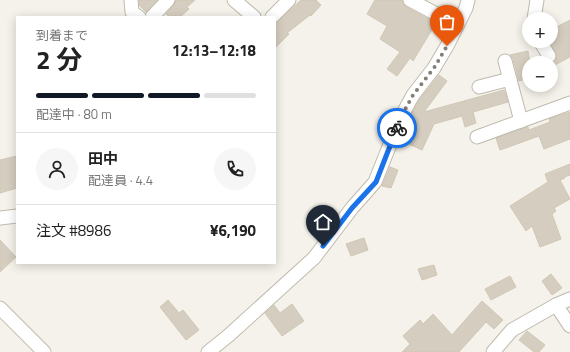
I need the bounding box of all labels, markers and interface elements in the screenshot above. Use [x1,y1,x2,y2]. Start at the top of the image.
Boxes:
pin [430,5,464,46]
icon: bag [436,11,458,33]
map controls [522,12,558,92]
button: + [522,12,558,48]
text: 到着まで [36,25,88,45]
text: 12:13–12:18 [172,39,256,62]
text: 2 分 [36,40,82,79]
button: − [522,56,558,92]
text: 配達中 · 80 m [36,104,112,124]
courier [377,108,417,148]
icon: bike [386,117,408,139]
text: 田中 [88,147,118,170]
button: person [36,148,78,190]
button: phone [214,148,256,190]
text: 配達員 · 4.4 [88,170,153,190]
pin [306,205,340,246]
icon: home [312,211,334,233]
text: 注文 #8986 [36,219,111,242]
text: ¥6,190 [210,219,256,242]

